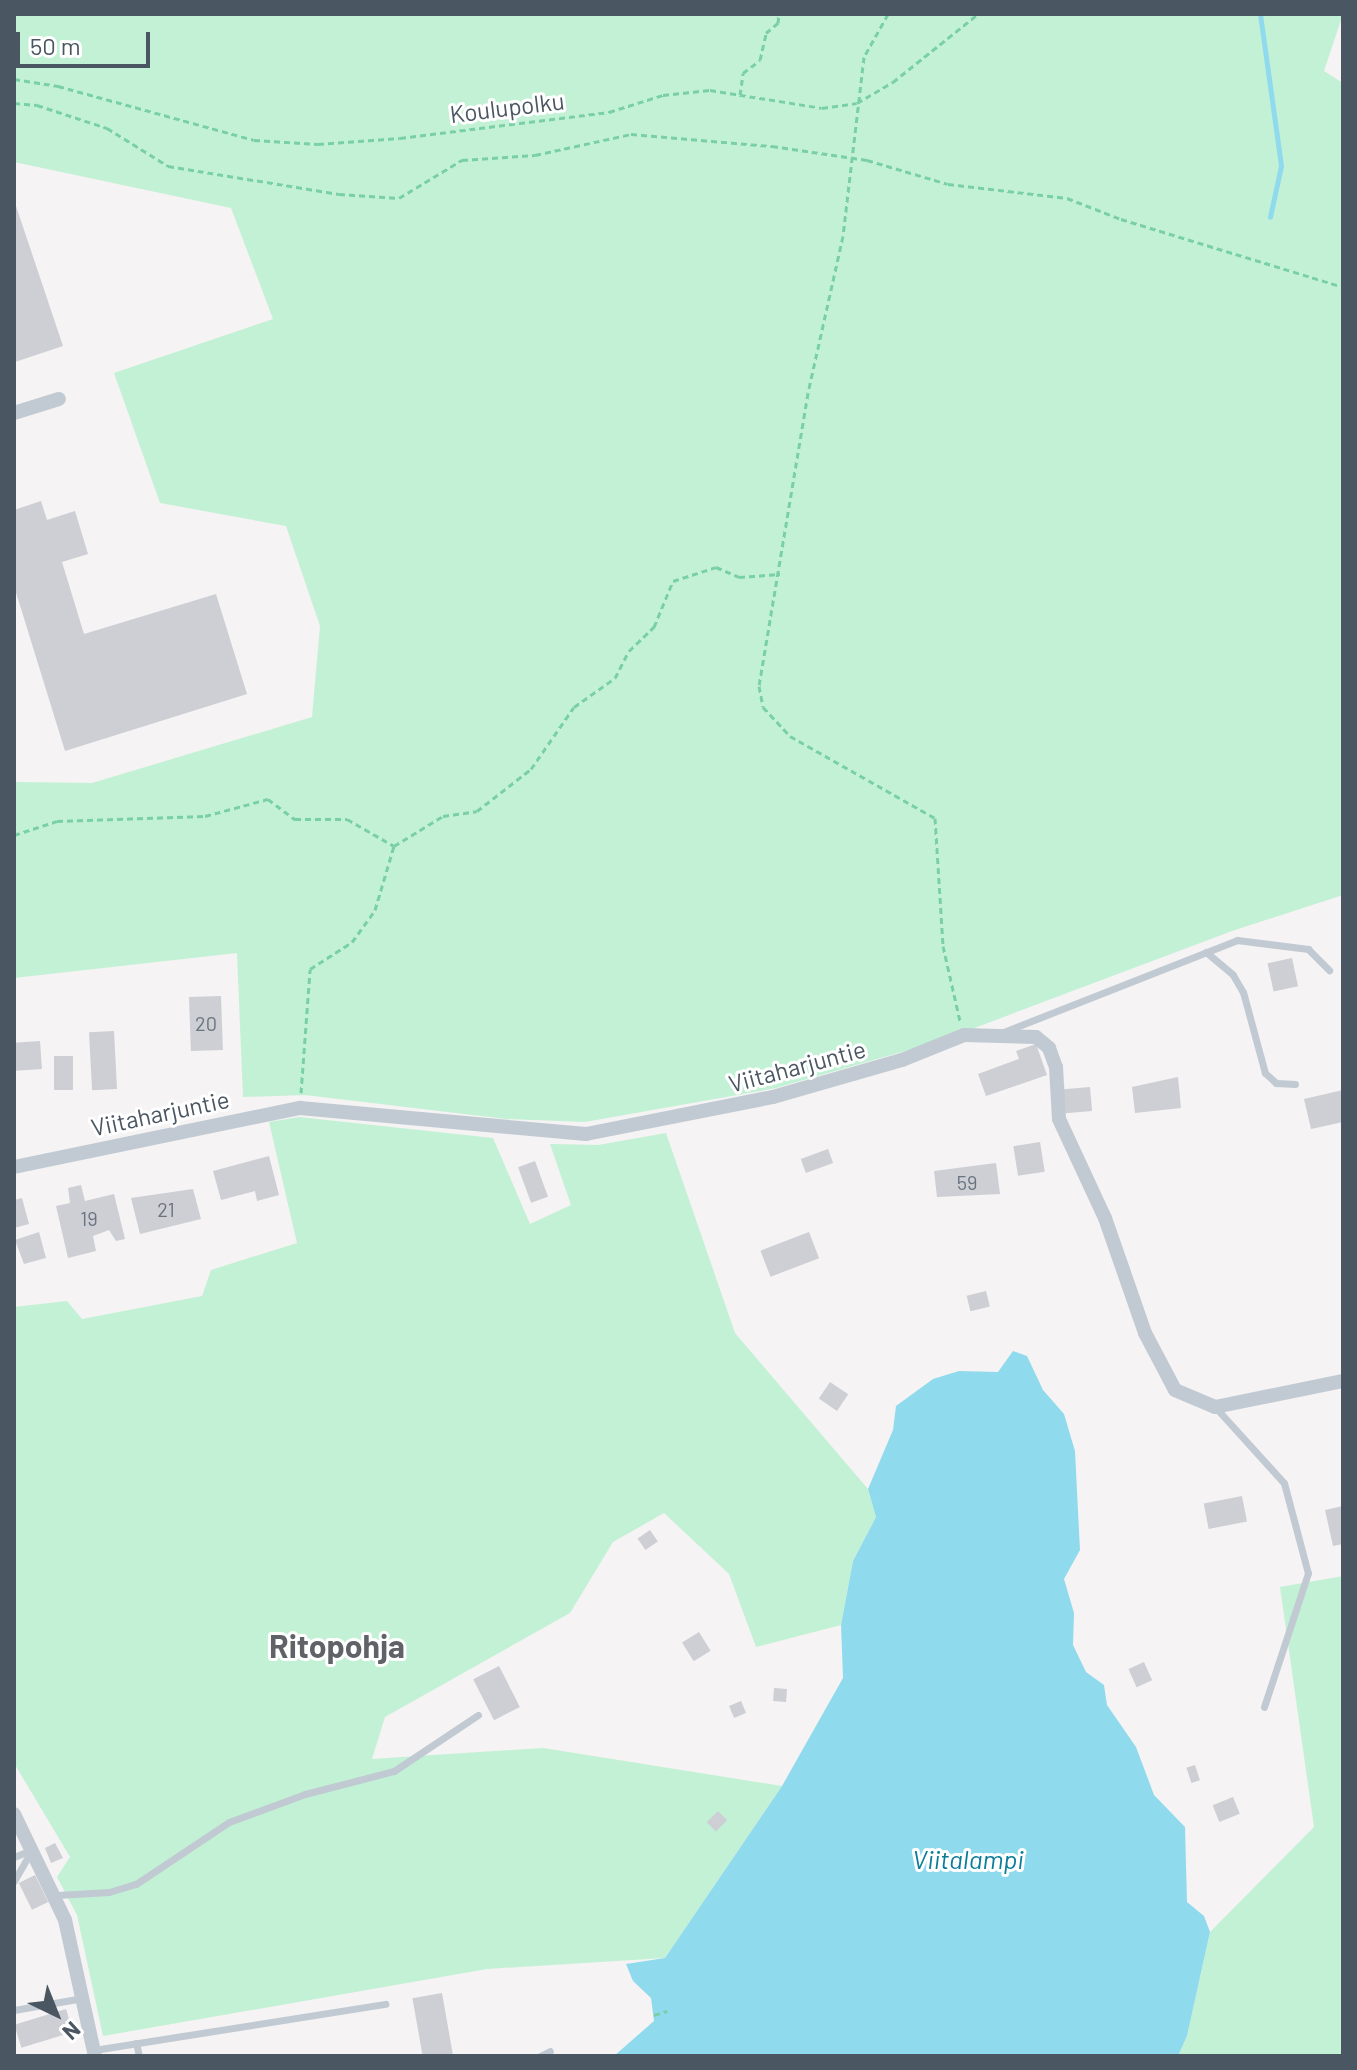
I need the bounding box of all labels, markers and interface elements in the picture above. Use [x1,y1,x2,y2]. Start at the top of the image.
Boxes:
scale bar [20,16,154,66]
text: 50 m [30,31,81,60]
street label: Koulupolku [448,86,566,128]
house number: 20 [195,1011,217,1035]
street label: Viitaharjuntie [725,1034,869,1098]
street label: Viitaharjuntie [88,1084,232,1142]
house number: 59 [957,1170,977,1194]
house number: 21 [157,1197,175,1221]
house number: 19 [80,1206,98,1230]
district label: Ritopohja [269,1626,405,1664]
water label: Viitalampi [912,1843,1024,1875]
north arrow [16,1974,96,2054]
text: N [58,2017,87,2046]

